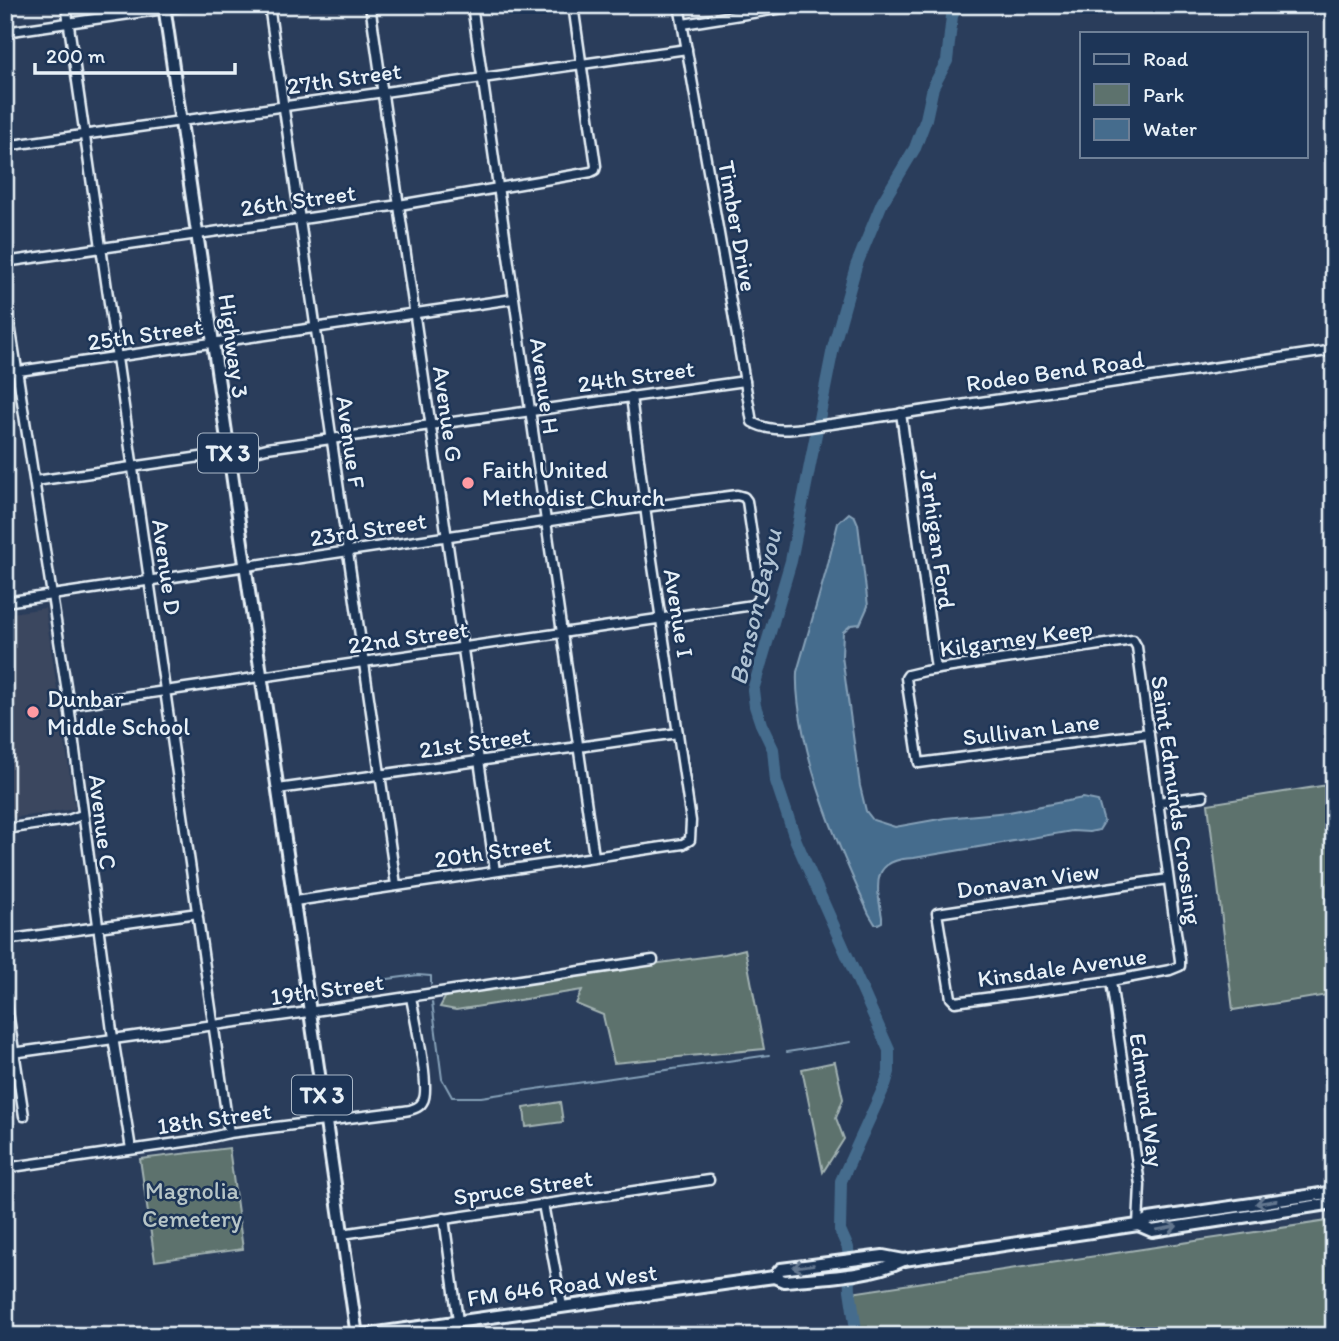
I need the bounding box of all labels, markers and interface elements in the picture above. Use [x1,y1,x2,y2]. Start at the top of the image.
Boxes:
scale bar [35,32,234,76]
legend [1080,32,1308,158]
text: 200 m [46,43,106,68]
text: Road [1143,46,1189,71]
street label: 27th Street [285,56,403,100]
text: Park [1143,82,1185,107]
text: Water [1143,116,1197,141]
street label: Timber Drive [712,158,764,294]
street label: 26th Street [239,178,357,222]
street label: Highway 3 [212,292,256,400]
street label: 25th Street [86,312,204,356]
street label: Avenue H [524,336,566,436]
street label: Rodeo Bend Road [964,344,1146,398]
street label: 24th Street [576,353,696,399]
street label: Avenue G [427,364,469,464]
street label: Avenue F [330,394,372,491]
road number: TX 3 [198,433,258,472]
place label: Faith United Methodist Church [482,455,665,512]
street label: Jerhigan Ford [914,467,962,611]
marker: Faith United Methodist Church [460,475,476,491]
street label: 23rd Street [308,505,428,552]
street label: Avenue D [146,517,188,617]
water label: Benson Bayou [721,525,789,688]
street label: Avenue I [658,567,700,659]
street label: Kilgarney Keep [938,613,1094,663]
street label: 22nd Street [346,614,470,660]
street label: Saint Edmunds Crossing [1145,674,1209,927]
place label: Dunbar Middle School [47,684,190,741]
marker: Dunbar Middle School [25,704,41,720]
street label: Sullivan Lane [961,706,1101,752]
street label: 21st Street [417,720,533,764]
street label: Avenue C [83,773,123,871]
street label: 20th Street [433,828,553,874]
street label: Donavan View [955,856,1101,904]
street label: Kinsdale Avenue [976,941,1148,993]
street label: 19th Street [268,967,386,1011]
street label: Edmund Way [1123,1031,1171,1169]
road number: TX 3 [292,1076,352,1114]
street label: 18th Street [155,1096,273,1140]
street label: Spruce Street [452,1163,594,1211]
park label: Magnolia Cemetery [142,1176,242,1233]
one-way arrow [1255,1196,1278,1209]
one-way arrow [1155,1221,1178,1234]
street label: FM 646 Road West [465,1257,659,1313]
one-way arrow [792,1260,815,1273]

